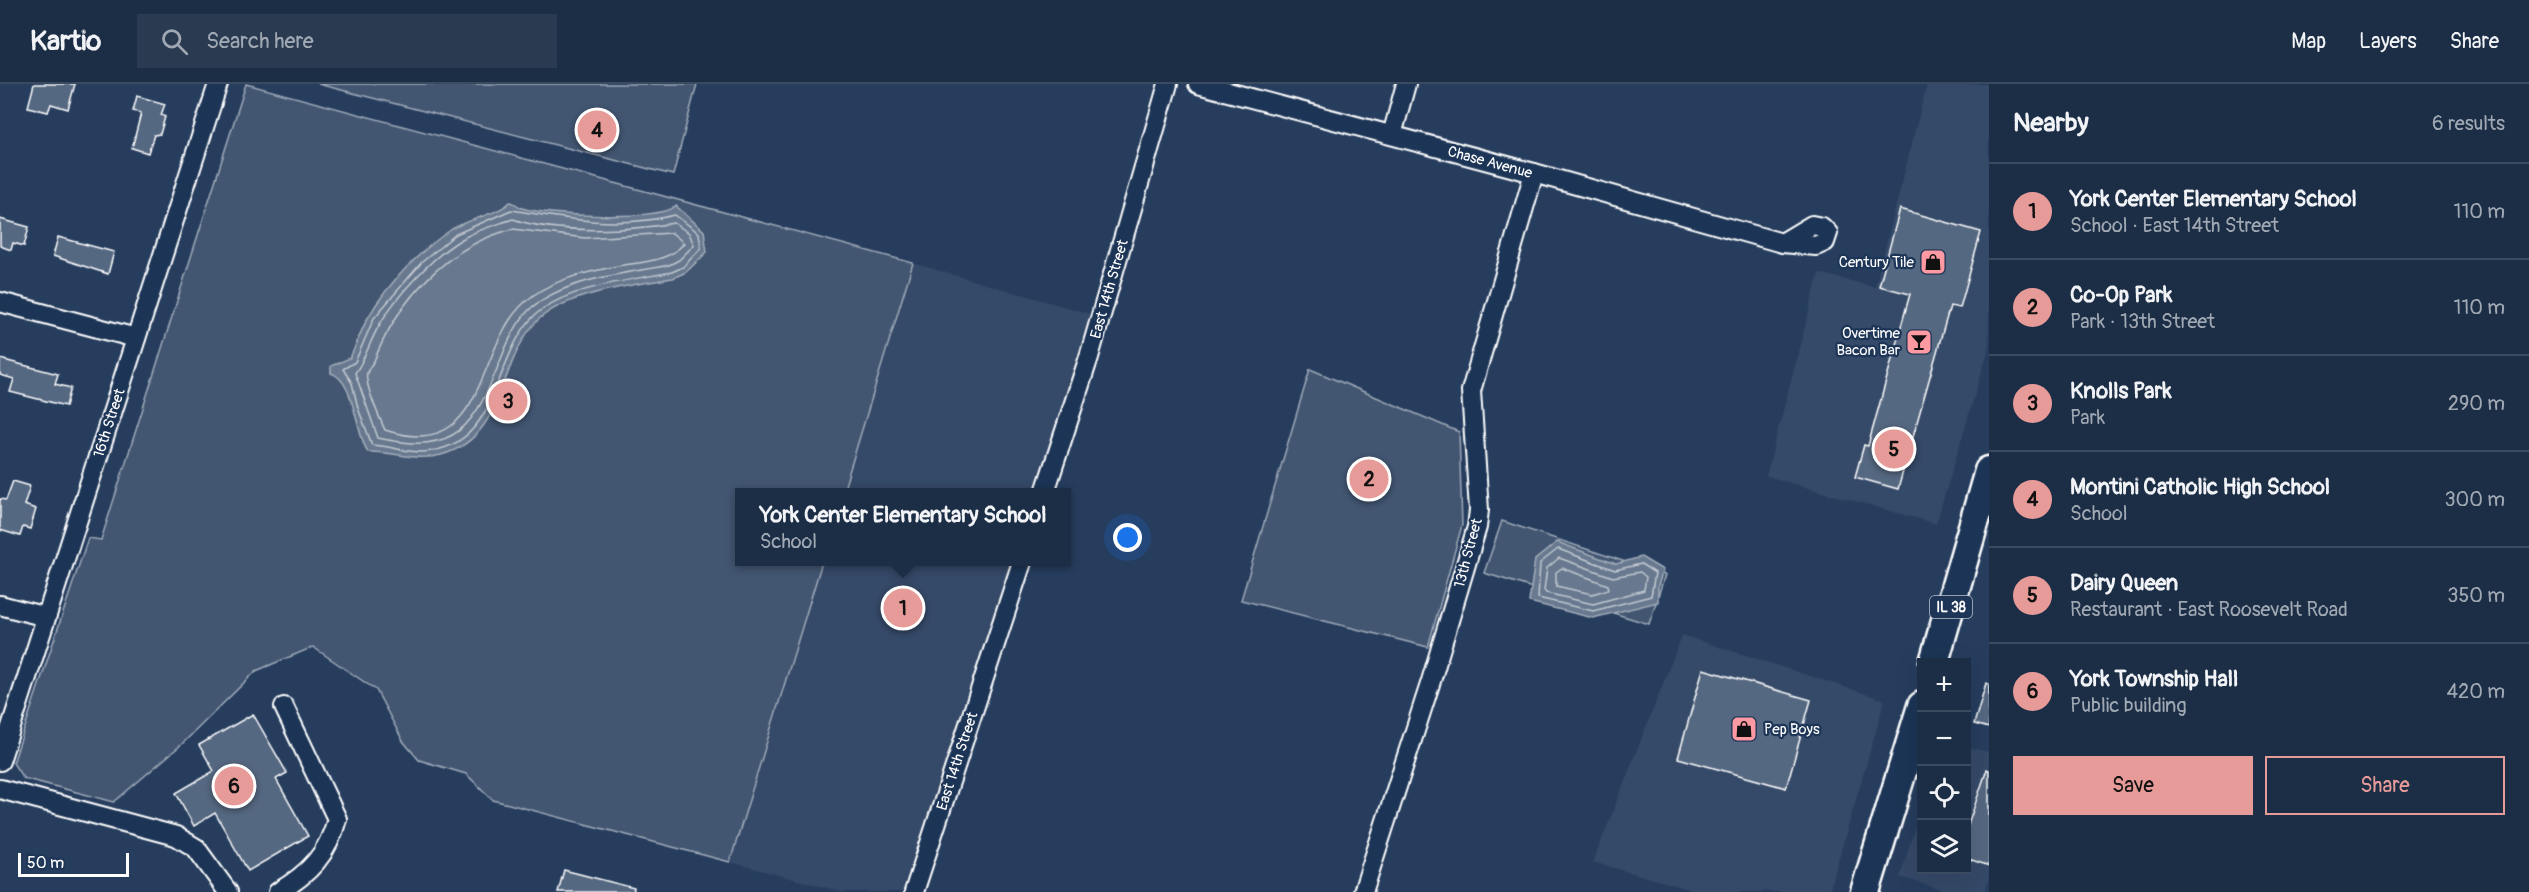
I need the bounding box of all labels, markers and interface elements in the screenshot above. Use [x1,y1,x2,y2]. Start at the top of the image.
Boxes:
search box [137,14,557,68]
text: Kartio [30,24,101,59]
icon: search [158,25,191,58]
text: Search here [206,27,314,55]
text: Map [2291,28,2326,55]
text: Layers [2359,28,2417,55]
text: Share [2450,28,2499,55]
text: Nearby [2013,107,2089,139]
pin: 4 [578,108,616,152]
text: 6 results [2432,111,2505,136]
street label: Chase Avenue [1446,142,1535,183]
text: York Center Elementary School [2070,185,2357,213]
text: 1 [2029,199,2036,224]
text: 110 m [2454,199,2505,224]
text: School · East 14th Street [2070,213,2279,238]
street label: East 14th Street [1086,236,1133,341]
shop icon: Century Tile [1918,247,1948,277]
place label: Century Tile [1839,253,1915,272]
text: Co-Op Park [2070,281,2172,309]
text: 2 [2027,295,2038,320]
text: 110 m [2454,295,2505,320]
text: Park · 13th Street [2070,309,2215,334]
place label: Overtime Bacon Bar [1836,324,1901,360]
bar icon: Overtime Bacon Bar [1904,327,1934,357]
text: Knolls Park [2070,377,2172,405]
pin: 3 [488,378,528,424]
street label: 16th Street [89,385,130,460]
text: 3 [2027,391,2038,416]
text: 290 m [2448,391,2505,416]
text: Park [2070,405,2105,430]
pin: 5 [1874,426,1914,472]
pin: 2 [1350,456,1388,502]
text: Montini Catholic High School [2070,473,2330,501]
text: 4 [2027,487,2038,512]
text: 300 m [2444,487,2505,512]
popup [735,488,1071,566]
text: York Center Elementary School [760,501,1046,529]
text: School [2070,501,2127,526]
street label: 13th Street [1450,515,1487,590]
your location [1113,523,1142,552]
text: School [760,529,817,554]
text: Dairy Queen [2070,569,2178,597]
text: 5 [2027,583,2038,608]
text: 350 m [2447,583,2505,608]
pin: 1 [884,586,922,630]
road number: IL 38 [1930,596,1972,618]
text: Restaurant · East Roosevelt Road [2070,597,2348,622]
map controls [1917,658,1971,874]
button: + [1917,658,1971,712]
text: York Township Hall [2070,665,2238,693]
text: 6 [2027,679,2038,704]
text: 420 m [2446,679,2505,704]
text: Public building [2070,693,2186,718]
street label: East 14th Street [933,709,983,813]
button: − [1917,712,1971,766]
shop icon: Pep Boys [1729,714,1759,744]
place label: Pep Boys [1764,720,1820,739]
button: Save [2013,756,2253,815]
button: Share [2265,756,2505,815]
pin: 6 [214,764,254,808]
button: locate [1917,766,1971,820]
button: layers [1917,820,1971,874]
scale bar [18,850,129,878]
text: 50 m [27,853,64,873]

